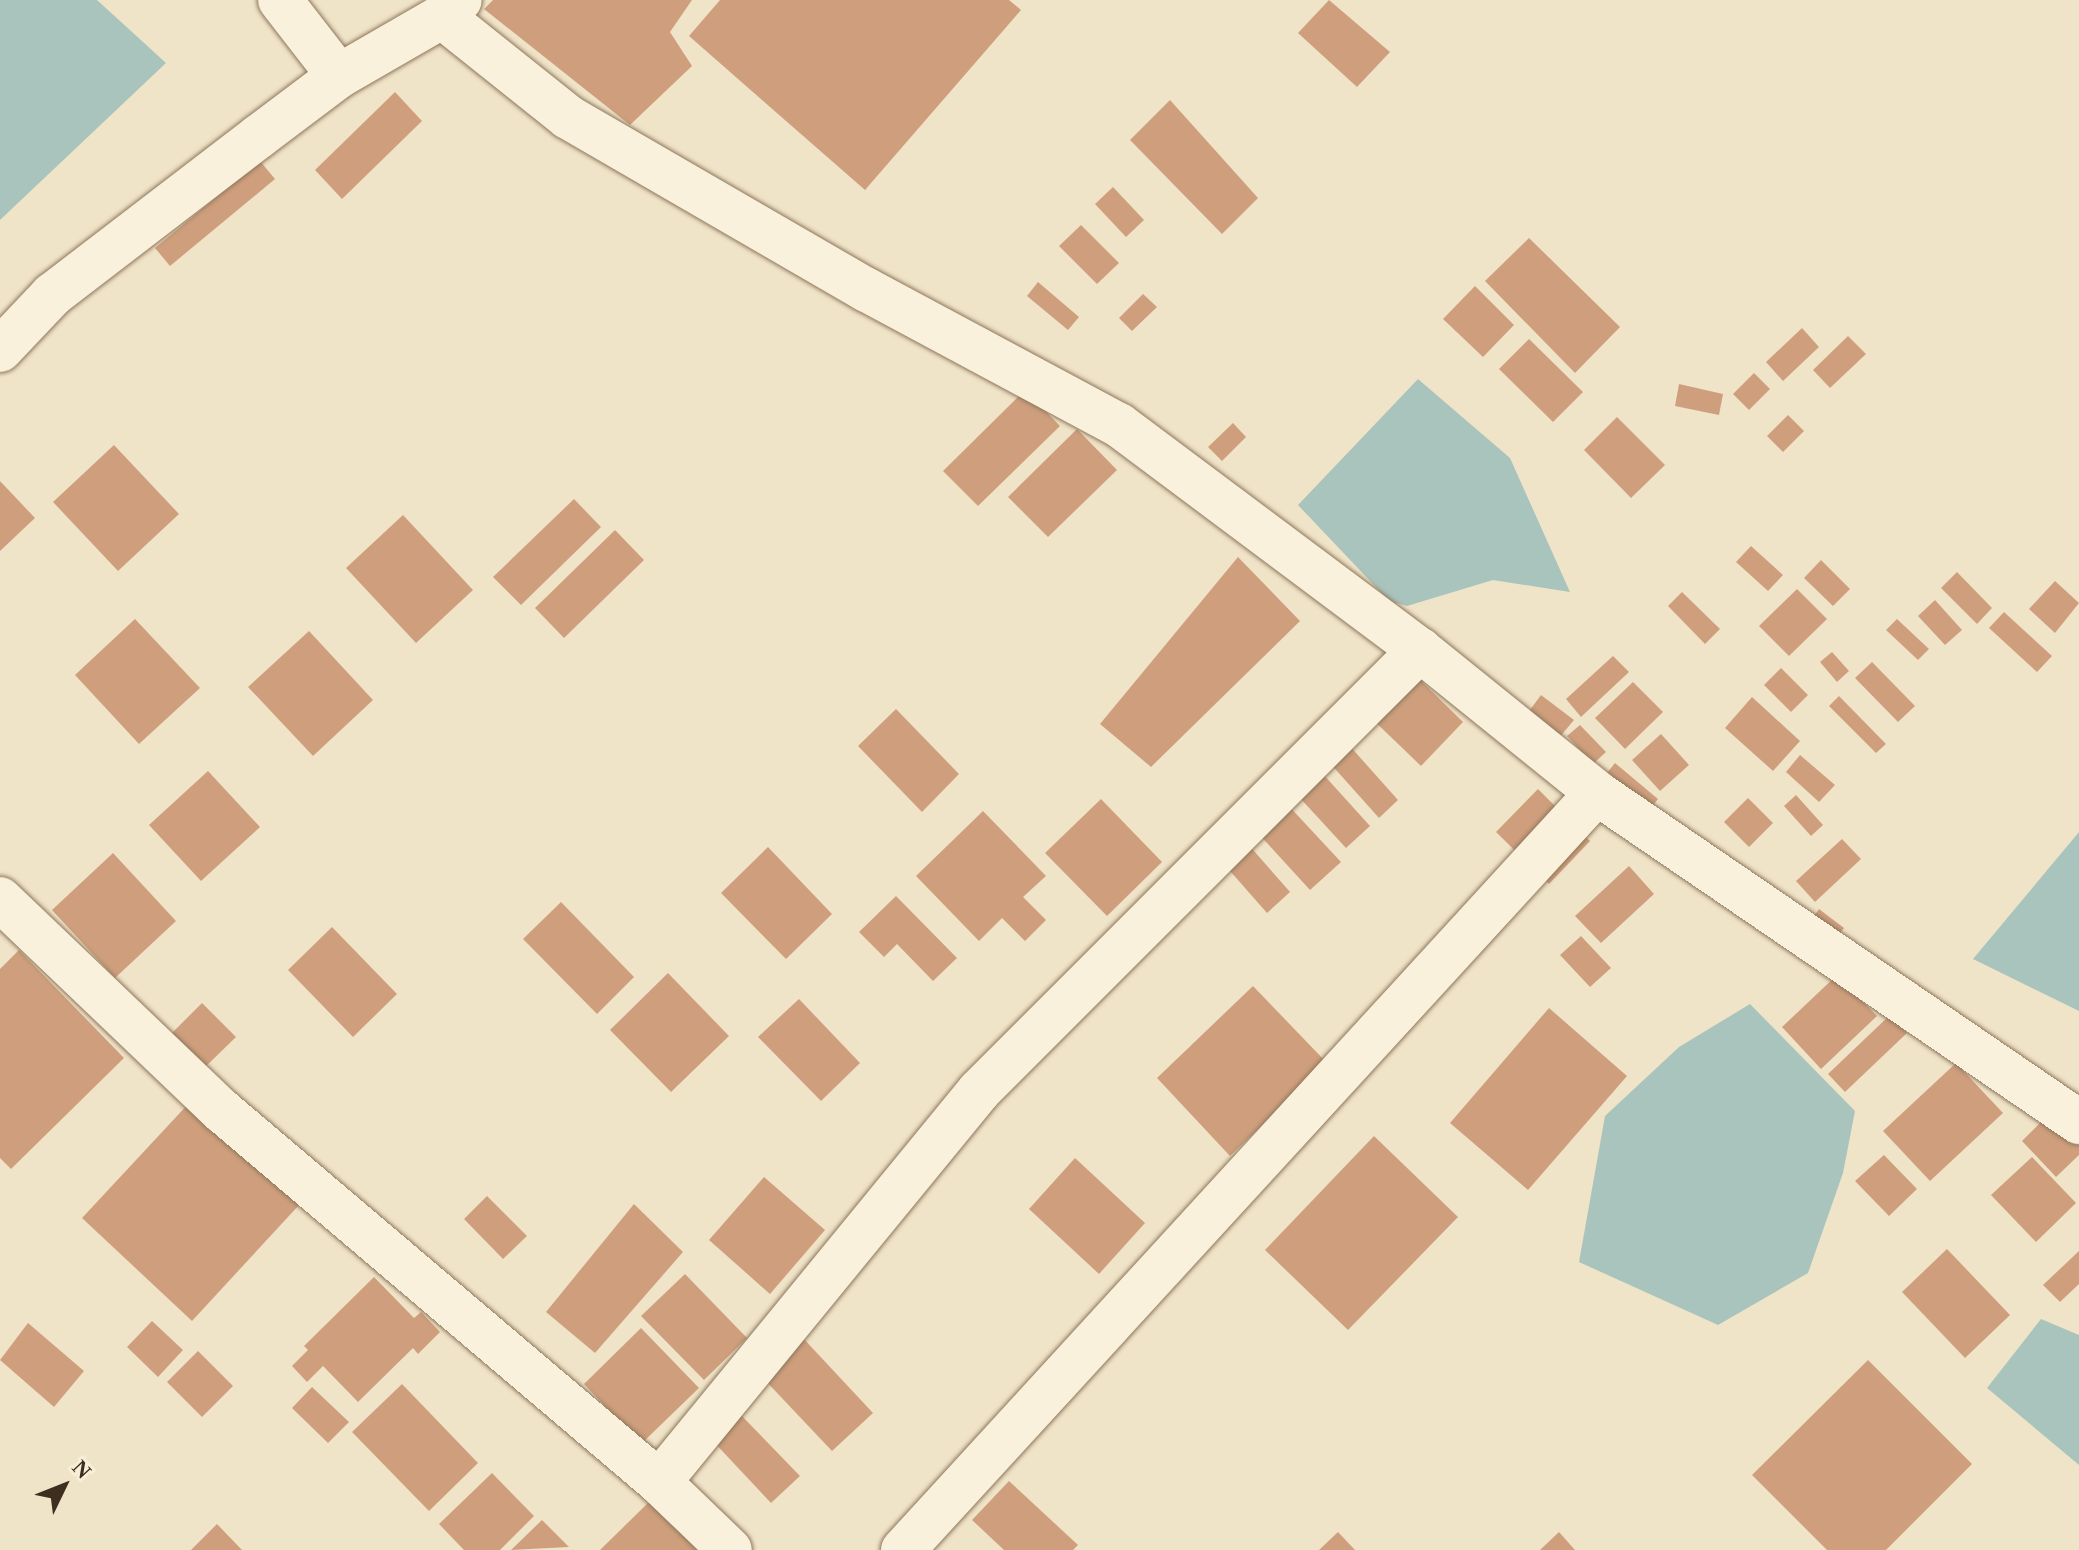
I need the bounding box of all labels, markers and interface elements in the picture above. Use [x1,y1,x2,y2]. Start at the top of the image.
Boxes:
north arrow [24,1446,104,1526]
text: N [67,1455,96,1484]

